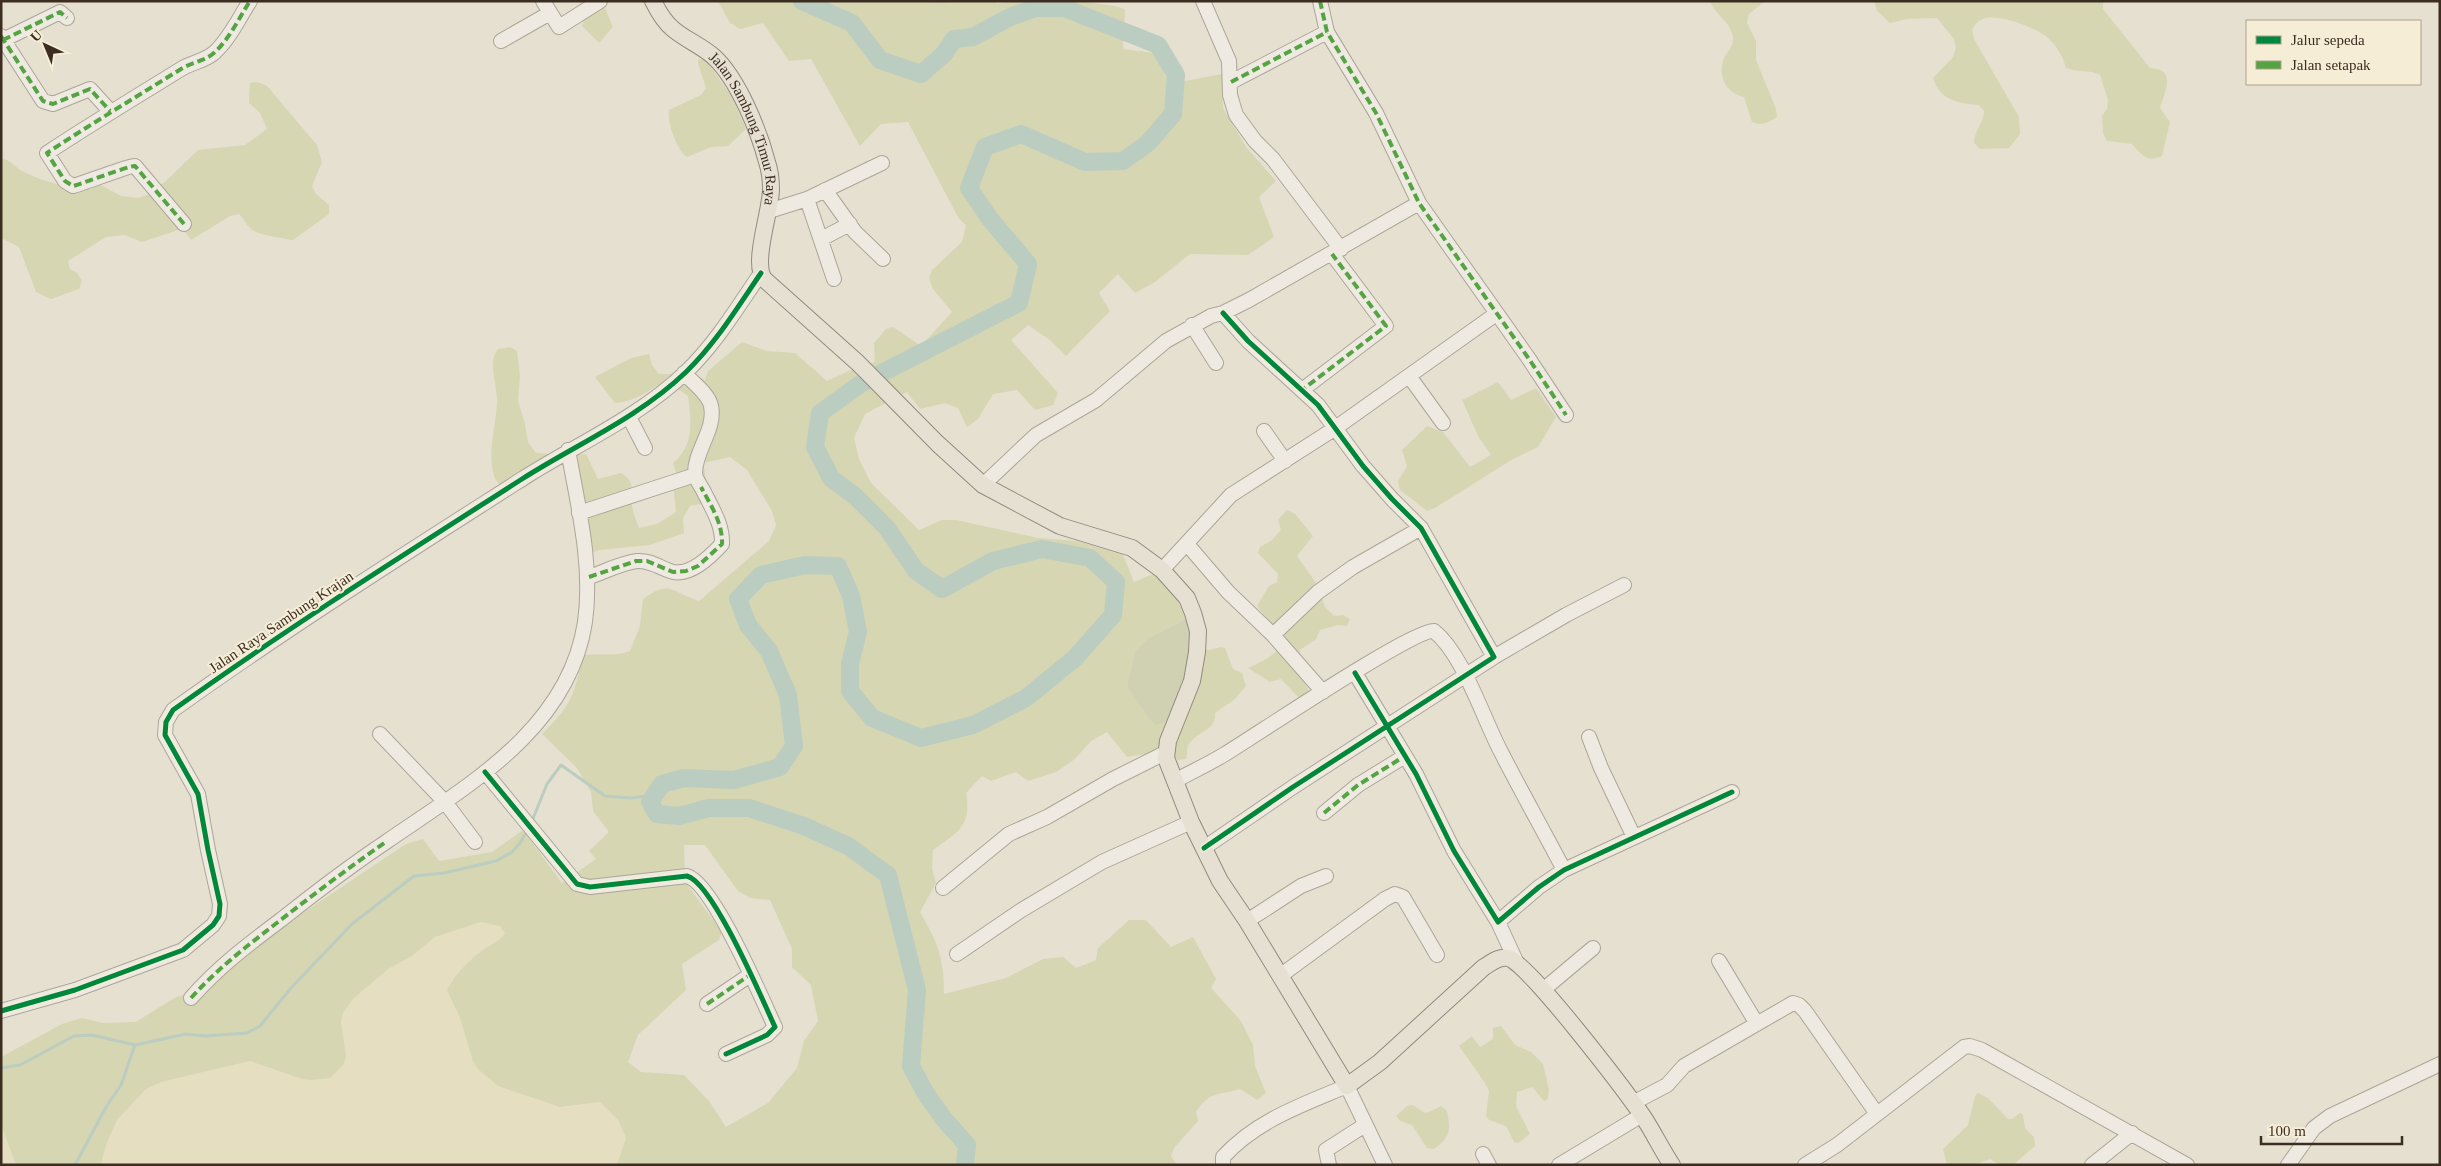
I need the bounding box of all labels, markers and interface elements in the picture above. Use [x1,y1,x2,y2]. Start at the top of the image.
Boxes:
north arrow [20,20,70,70]
legend [2246,20,2421,85]
text: U [27,27,45,45]
text: Jalur sepeda [2291,32,2365,48]
street label: Jalan Sambung Timur Raya [706,49,779,207]
text: Jalan setapak [2291,57,2371,73]
street label: Jalan Raya Sambung Krajan [206,567,357,676]
scale bar [2261,1114,2402,1146]
text: 100 m [2268,1123,2306,1139]

